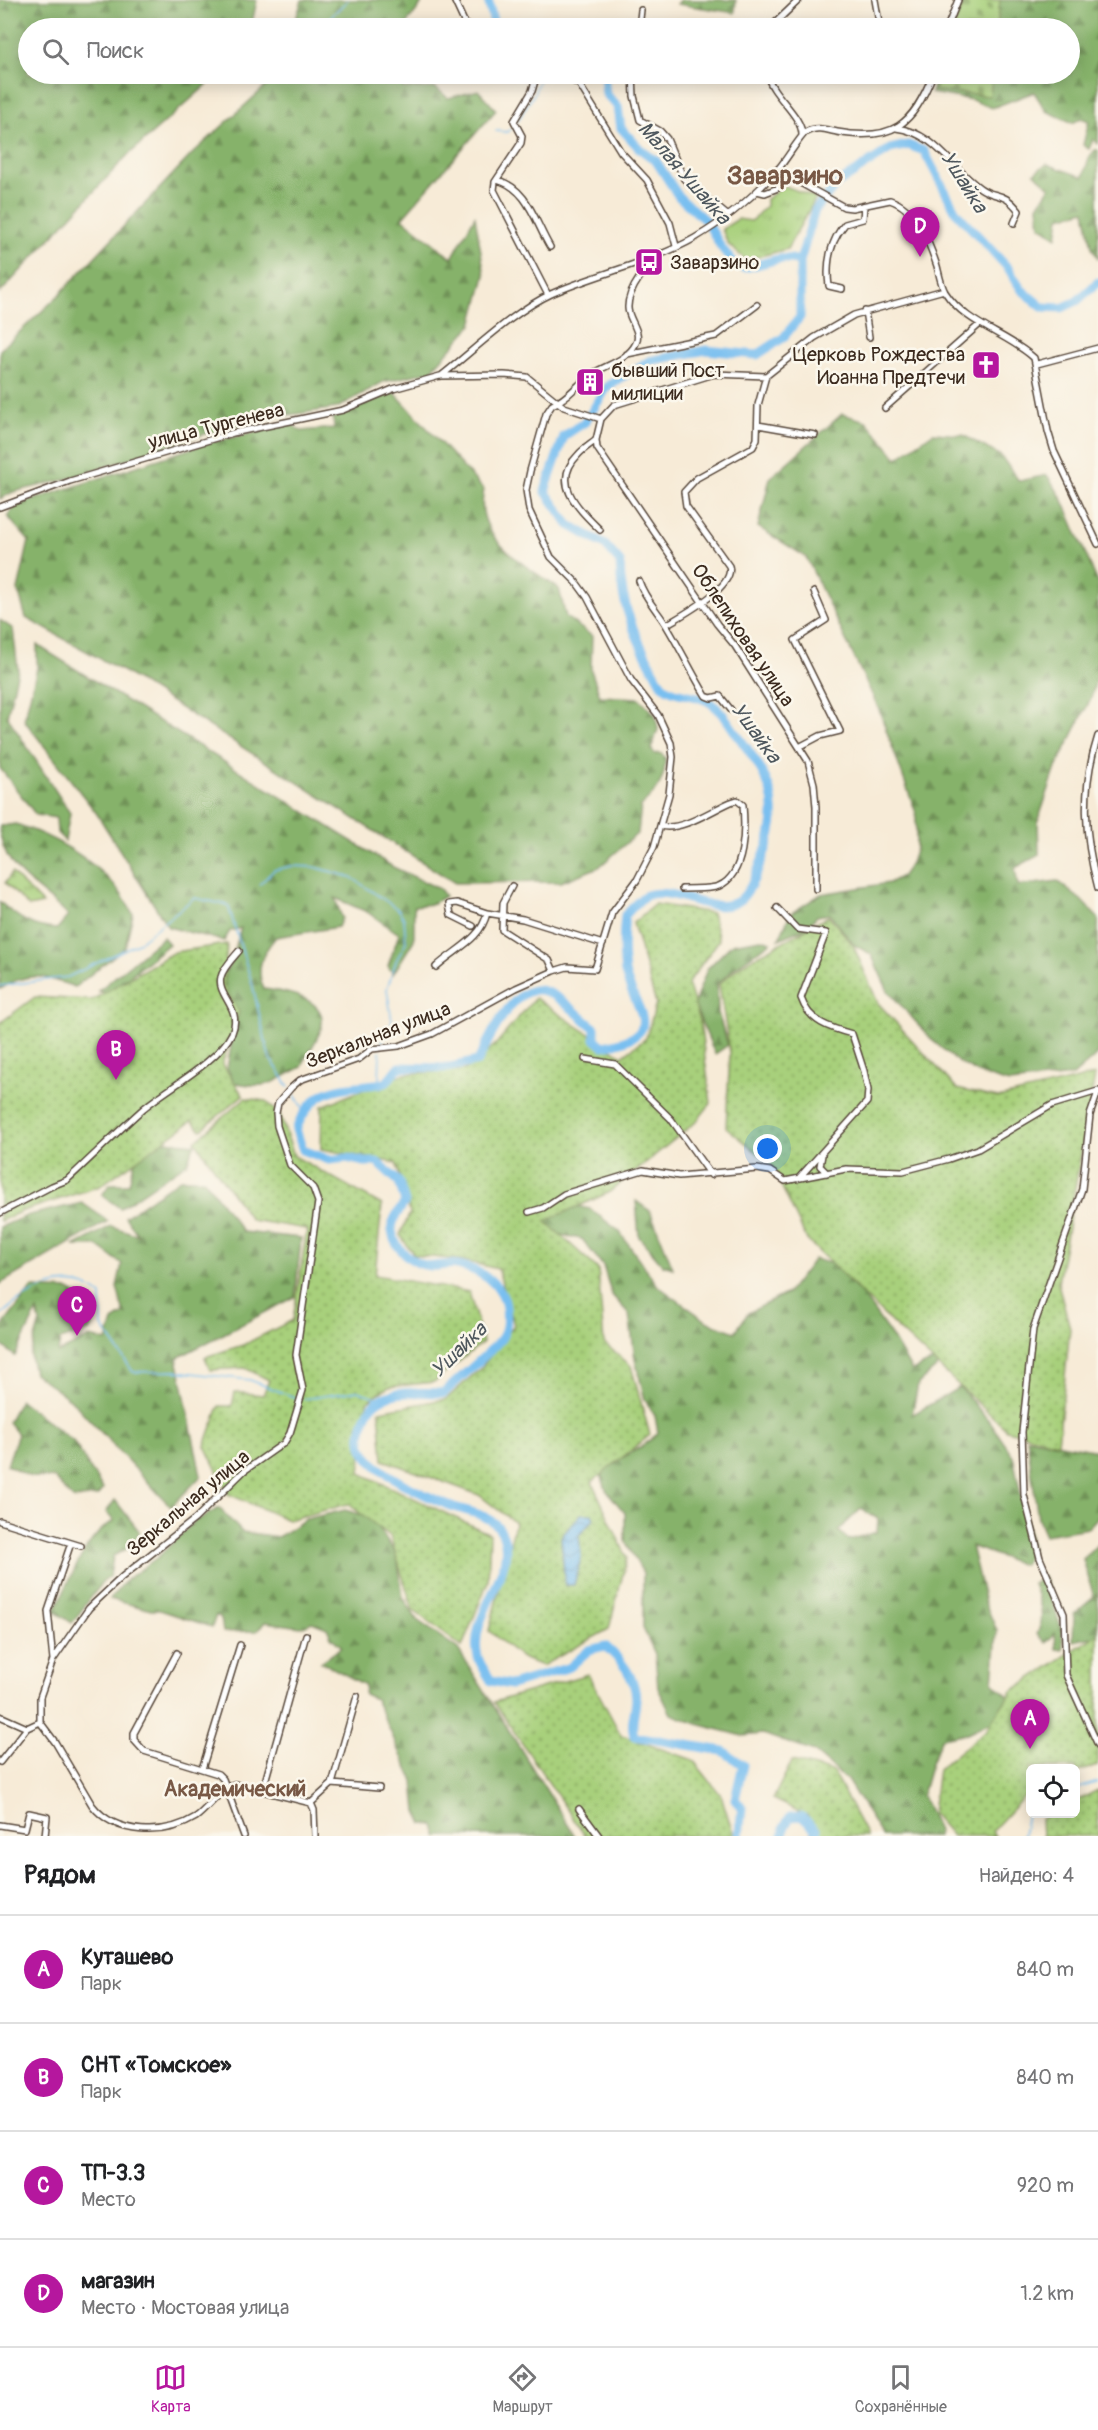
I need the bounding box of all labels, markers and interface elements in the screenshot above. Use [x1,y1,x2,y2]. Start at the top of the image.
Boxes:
search box [18,18,1080,84]
icon: search [39,35,72,68]
text: Поиск [87,37,144,65]
water label: Малая Ушайка [632,116,737,231]
water label: Ушайка [935,146,994,219]
district label: Заварзино [727,160,843,192]
pin: D [900,208,940,257]
bus stop icon: Заварзино [633,246,665,278]
place label: Заварзино [670,250,759,275]
place label: Церковь Рождества Иоанна Предтечи [793,342,965,390]
church icon: Церковь Рождества Иоанна Предтечи [970,349,1002,381]
place label: бывший Пост милиции [611,358,725,406]
building icon: бывший Пост милиции [574,366,606,398]
street label: улица Тургенева [145,397,286,455]
street label: Облепиховая улица [686,559,800,711]
water label: Ушайка [725,698,788,769]
street label: Зеркальная улица [302,996,454,1074]
pin: B [96,1030,136,1080]
your location [753,1134,782,1163]
pin: C [58,1286,97,1336]
water label: Ушайка [425,1316,494,1383]
street label: Зеркальная улица [121,1444,255,1562]
pin: A [1010,1700,1050,1749]
map controls [1026,1764,1080,1818]
button: locate [1026,1764,1080,1818]
district label: Академический [164,1776,306,1803]
text: Рядом [24,1859,96,1891]
text: Найдено: 4 [979,1863,1074,1888]
text: Куташево [81,1943,173,1971]
text: A [37,1957,50,1982]
text: 840 m [1017,1957,1074,1982]
text: Парк [81,1971,122,1996]
text: СНТ «Томское» [81,2051,231,2079]
text: B [38,2065,49,2090]
text: 840 m [1017,2065,1074,2090]
text: Парк [81,2079,122,2104]
text: ТП-3.3 [81,2159,145,2187]
text: C [37,2173,50,2198]
text: 920 m [1017,2173,1074,2198]
text: Место [81,2187,136,2212]
text: магазин [81,2267,155,2295]
text: D [37,2281,50,2306]
text: 1.2 km [1020,2281,1074,2306]
text: Место · Мостовая улица [81,2295,289,2320]
tab: Карта [151,2361,191,2417]
tab: Маршрут [493,2361,553,2417]
tab: Сохранённые [855,2361,947,2417]

